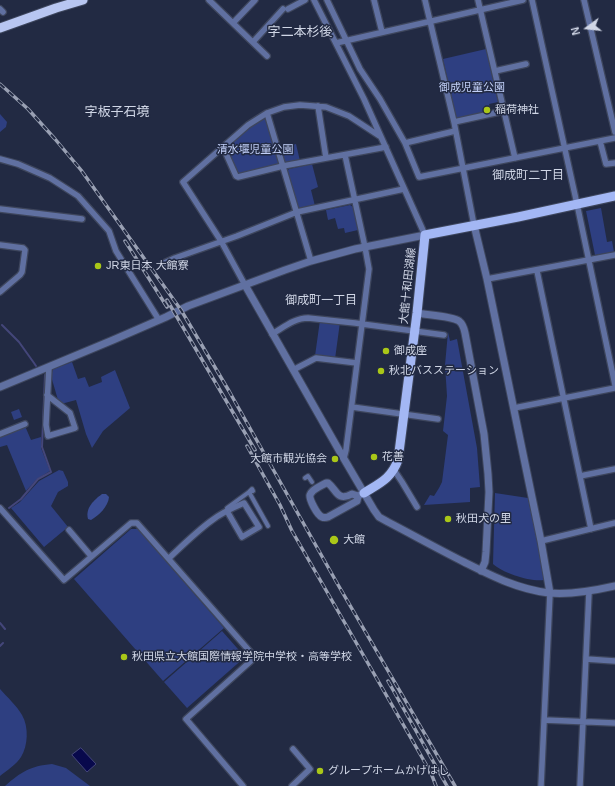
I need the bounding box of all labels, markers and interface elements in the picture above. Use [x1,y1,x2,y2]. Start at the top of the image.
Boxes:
north arrow [567,8,607,48]
district label: 字二本杉後 [268,24,332,40]
text: N [569,26,582,37]
park label: 御成児童公園 [439,81,505,95]
place label: 稲荷神社 [495,103,539,117]
district label: 字板子石境 [85,104,149,120]
marker: 稲荷神社 [482,105,492,115]
park label: 清水堰児童公園 [217,143,293,157]
district label: 御成町二丁目 [492,169,564,183]
street label: 大館十和田湖線 [397,247,419,325]
place label: JR東日本 大館寮 [106,259,188,273]
marker: JR東日本 大館寮 [93,261,103,271]
district label: 御成町一丁目 [285,294,357,308]
place label: 御成座 [394,344,427,358]
marker: 御成座 [381,346,391,356]
place label: 秋北バスステーション [389,364,499,378]
marker: 秋北バスステーション [376,366,386,376]
place label: 花善 [382,450,404,464]
place label: 大館市観光協会 [250,452,327,466]
marker: 花善 [369,452,379,462]
marker: 大館市観光協会 [330,454,340,464]
place label: 秋田犬の里 [456,512,511,526]
marker: 秋田犬の里 [443,514,453,524]
place label: 大館 [343,533,365,547]
marker: 大館 [328,534,340,546]
place label: 秋田県立大館国際情報学院中学校・高等学校 [132,650,352,664]
marker: 秋田県立大館国際情報学院中学校・高等学校 [119,652,129,662]
place label: グループホームかけはし [328,764,449,778]
marker: グループホームかけはし [315,766,325,776]

